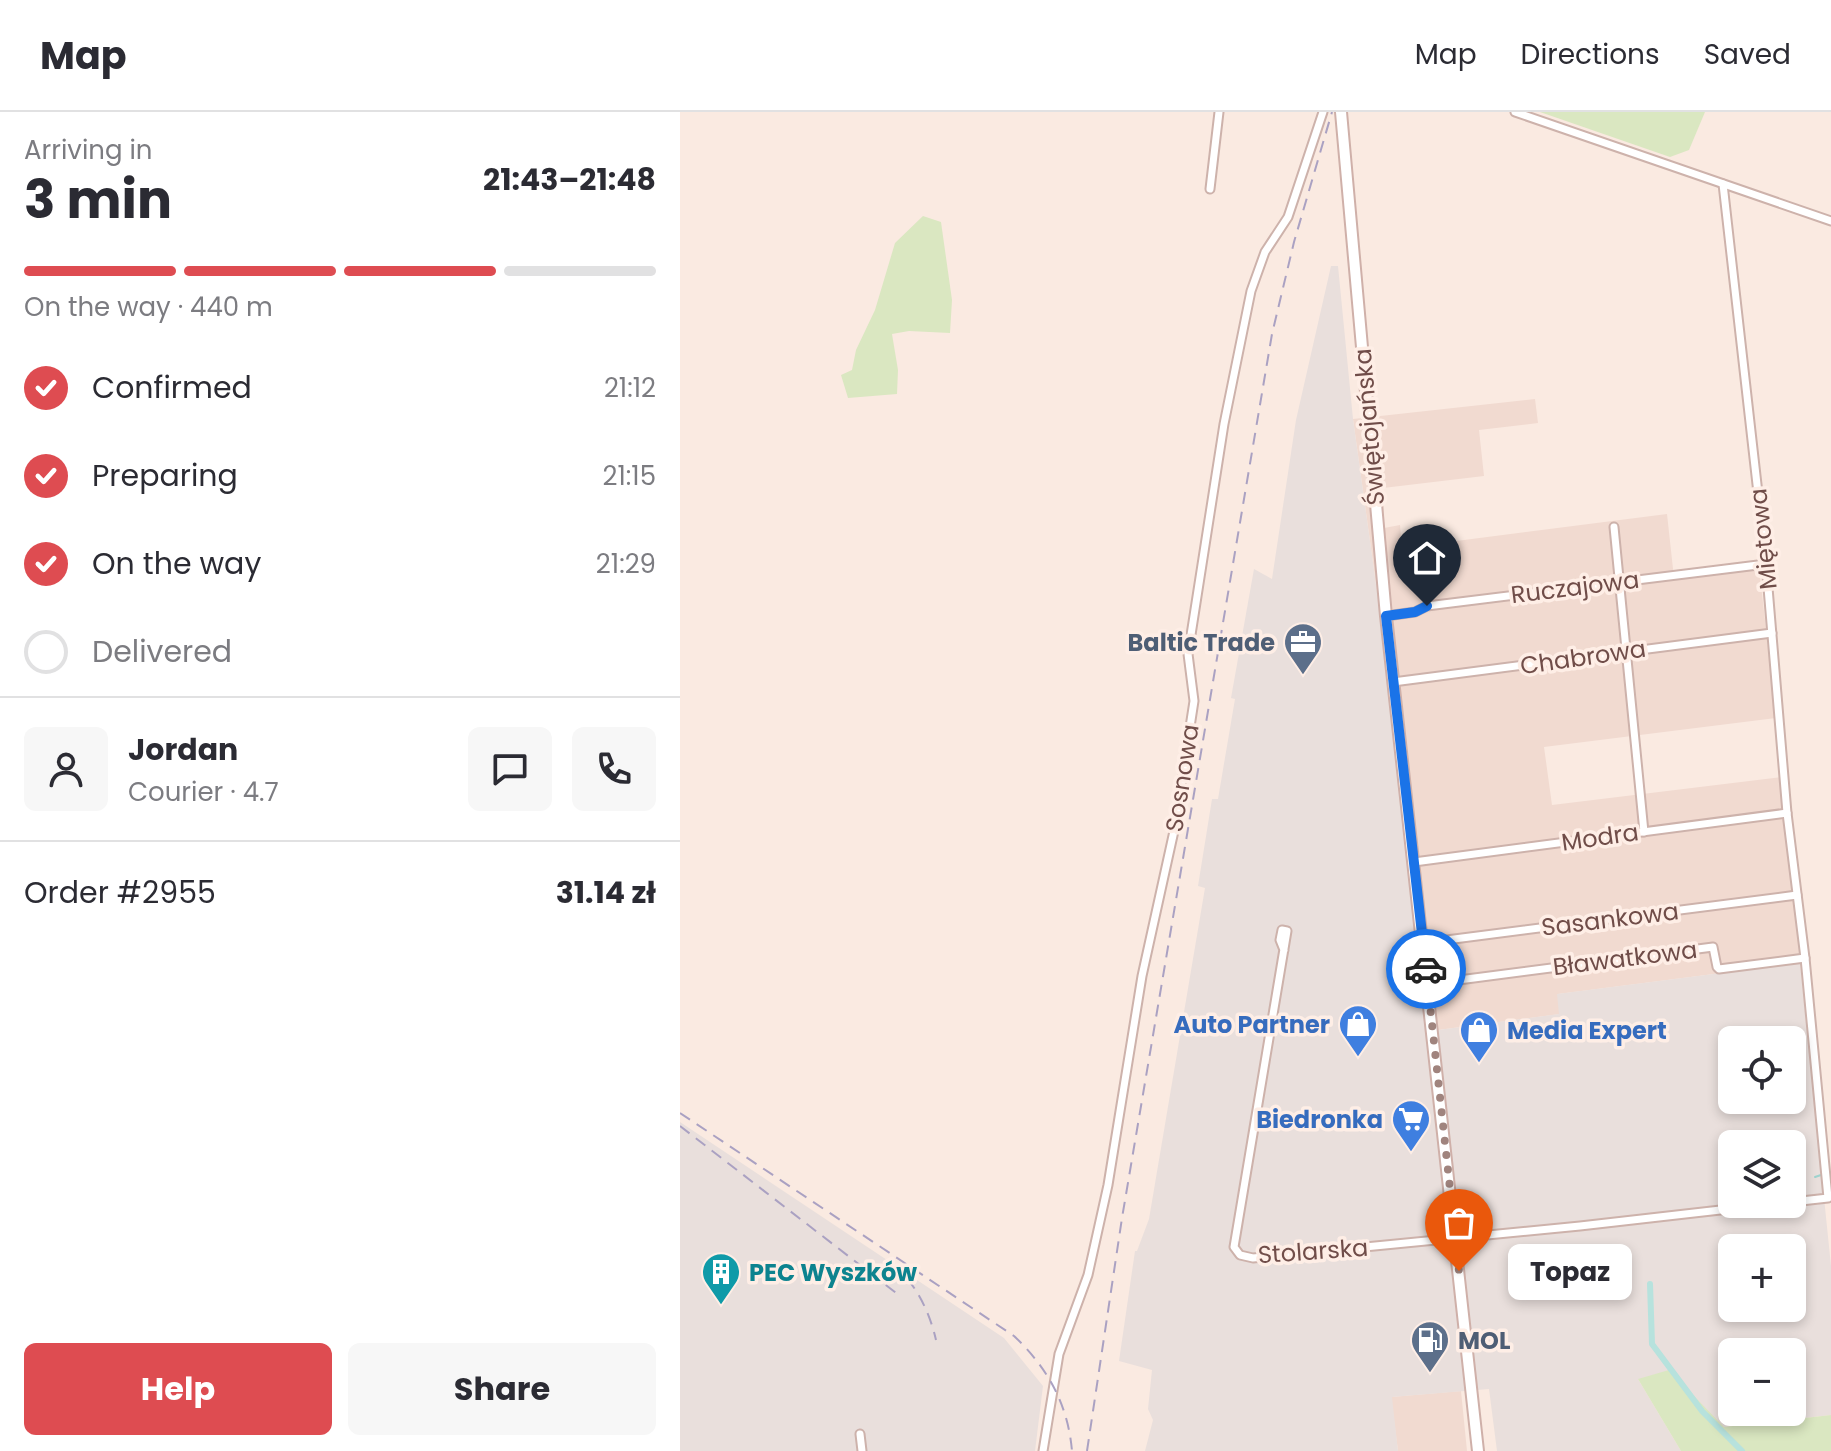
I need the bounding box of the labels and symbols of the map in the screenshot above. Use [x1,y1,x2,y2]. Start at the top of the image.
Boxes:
street label: Świętojańska [1346,347,1392,507]
street label: Miętowa [1741,487,1785,591]
pin [1393,524,1461,606]
street label: Ruczajowa [1509,563,1641,611]
office icon: Baltic Trade [1282,621,1324,676]
place label: Baltic Trade [1128,626,1275,659]
street label: Chabrowa [1518,632,1648,682]
street label: Sosnowa [1157,722,1207,834]
street label: Modra [1559,815,1641,859]
street label: Sasankowa [1539,894,1681,944]
courier [1386,929,1466,1009]
street label: Bławatkowa [1551,933,1699,983]
shop icon: Auto Partner [1337,1003,1379,1058]
place label: Auto Partner [1173,1008,1330,1041]
shop icon: Media Expert [1458,1009,1500,1064]
place label: Media Expert [1507,1014,1667,1047]
supermarket icon: Biedronka [1390,1098,1432,1153]
place label: Biedronka [1256,1103,1383,1136]
pin [1425,1189,1493,1271]
street label: Stolarska [1257,1231,1369,1271]
callout: Topaz [1507,1243,1631,1299]
building icon: PEC Wyszków [700,1251,742,1306]
place label: PEC Wyszków [749,1256,917,1289]
fuel station icon: MOL [1409,1319,1451,1374]
place label: MOL [1458,1324,1510,1357]

